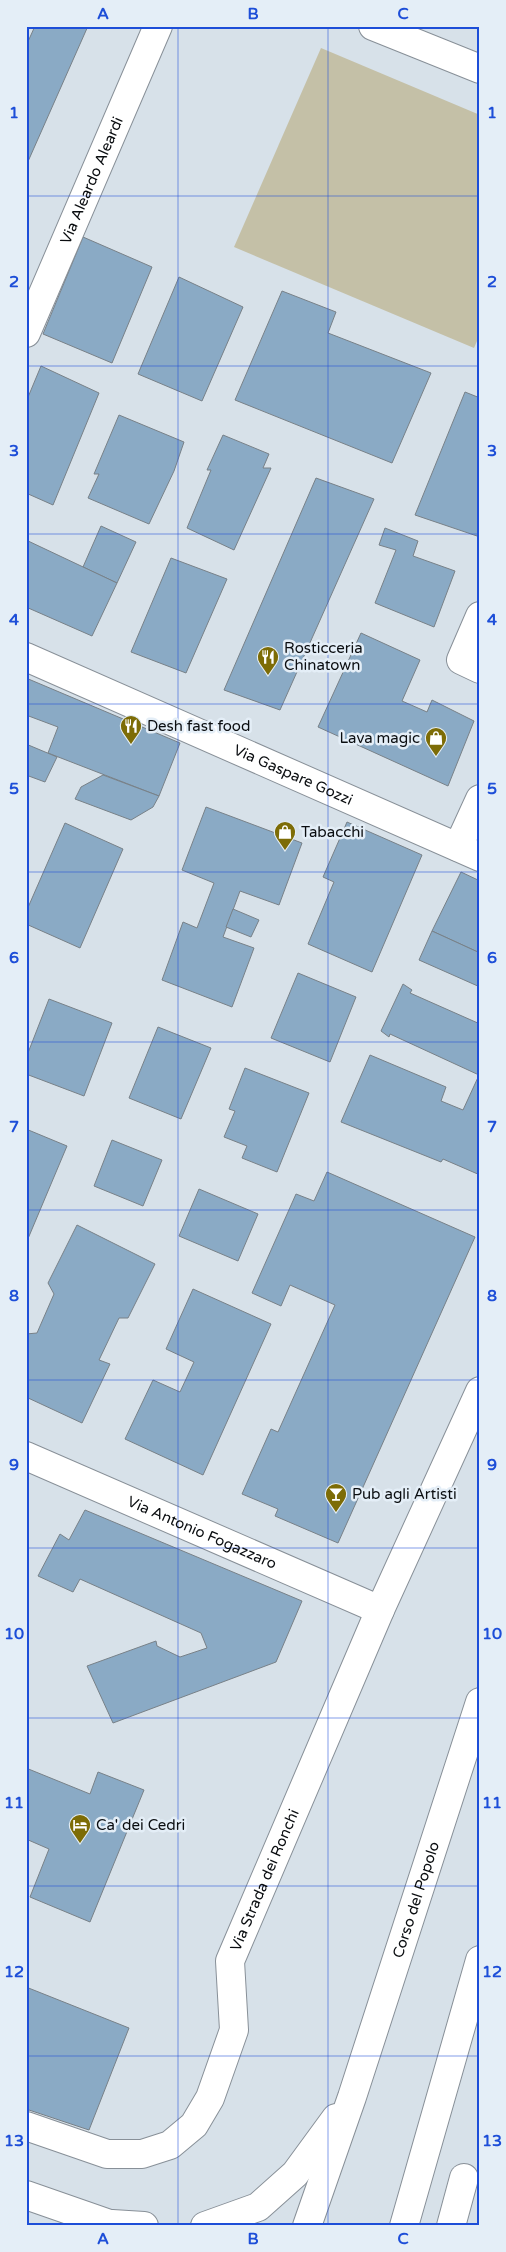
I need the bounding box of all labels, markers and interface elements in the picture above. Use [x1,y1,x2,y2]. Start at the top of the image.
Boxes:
text: A [97,4,109,24]
text: B [247,4,259,24]
text: C [397,4,409,24]
text: 1 [9,103,19,123]
text: 1 [487,103,497,123]
street label: Via Aleardo Aleardi [56,114,127,247]
text: 2 [9,272,19,292]
text: 2 [487,272,497,292]
text: 3 [9,441,19,461]
text: 3 [487,441,497,461]
text: 4 [9,610,19,630]
text: 4 [487,610,497,630]
place label: Rosticceria Chinatown [284,639,363,674]
restaurant icon: Rosticceria Chinatown [256,645,280,676]
restaurant icon: Desh fast food [119,714,143,745]
place label: Desh fast food [147,717,250,735]
shop icon: Lava magic [424,726,448,757]
place label: Lava magic [339,729,420,747]
street label: Via Gaspare Gozzi [231,741,356,809]
text: 5 [9,779,19,799]
text: 5 [487,779,497,799]
shop icon: Tabacchi [273,820,297,851]
place label: Tabacchi [301,823,364,841]
text: 6 [9,948,19,968]
text: 6 [487,948,497,968]
text: 7 [9,1117,19,1137]
text: 7 [487,1117,497,1137]
text: 8 [9,1286,19,1306]
text: 8 [487,1286,497,1306]
text: 9 [9,1455,19,1475]
text: 9 [487,1455,497,1475]
bar icon: Pub agli Artisti [324,1482,348,1513]
place label: Pub agli Artisti [352,1485,457,1503]
street label: Via Antonio Fogazzaro [125,1492,279,1573]
text: 10 [4,1624,24,1644]
text: 10 [482,1624,502,1644]
text: 11 [4,1793,24,1813]
text: 11 [482,1793,502,1813]
street label: Via Strada dei Ronchi [226,1806,303,1954]
hotel icon: Ca' dei Cedri [68,1813,92,1844]
place label: Ca' dei Cedri [96,1816,185,1834]
street label: Corso del Popolo [389,1839,443,1960]
text: 12 [4,1962,24,1982]
text: 12 [482,1962,502,1982]
text: 13 [4,2131,24,2151]
text: 13 [482,2131,502,2151]
text: A [97,2229,109,2249]
text: B [247,2229,259,2249]
text: C [397,2229,409,2249]

